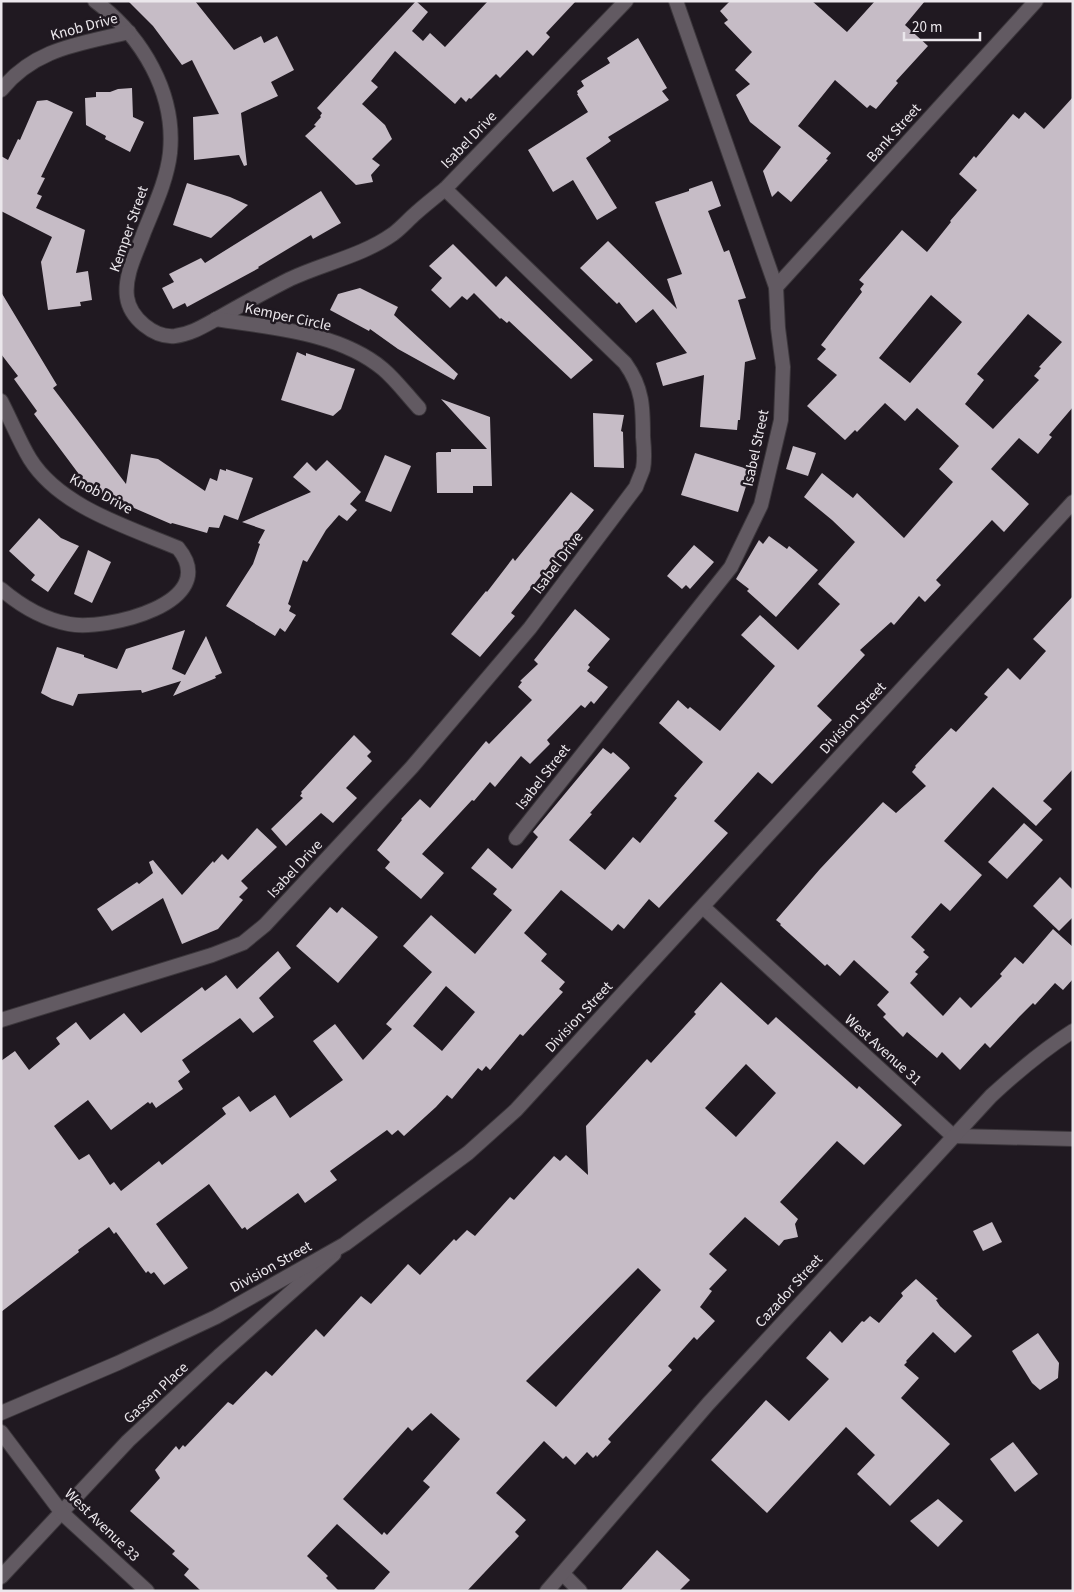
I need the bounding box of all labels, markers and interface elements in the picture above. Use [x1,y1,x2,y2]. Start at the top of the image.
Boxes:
street label: Knob Drive [48,8,120,46]
scale bar [904,10,980,42]
text: 20 m [912,17,942,38]
street label: Bank Street [862,99,926,167]
street label: Isabel Drive [436,106,502,174]
street label: Kemper Street [104,183,154,275]
street label: Kemper Circle [243,298,333,336]
street label: Isabel Street [738,408,774,488]
street label: Knob Drive [66,469,136,519]
street label: Isabel Drive [528,528,588,598]
street label: Division Street [815,677,891,759]
street label: Isabel Street [511,740,575,814]
street label: Isabel Drive [262,835,328,903]
street label: Division Street [540,977,618,1057]
street label: West Avenue 31 [840,1010,926,1090]
street label: Division Street [226,1236,316,1298]
street label: Cazador Street [750,1250,828,1332]
street label: Gassen Place [119,1357,193,1429]
street label: West Avenue 33 [60,1484,144,1566]

